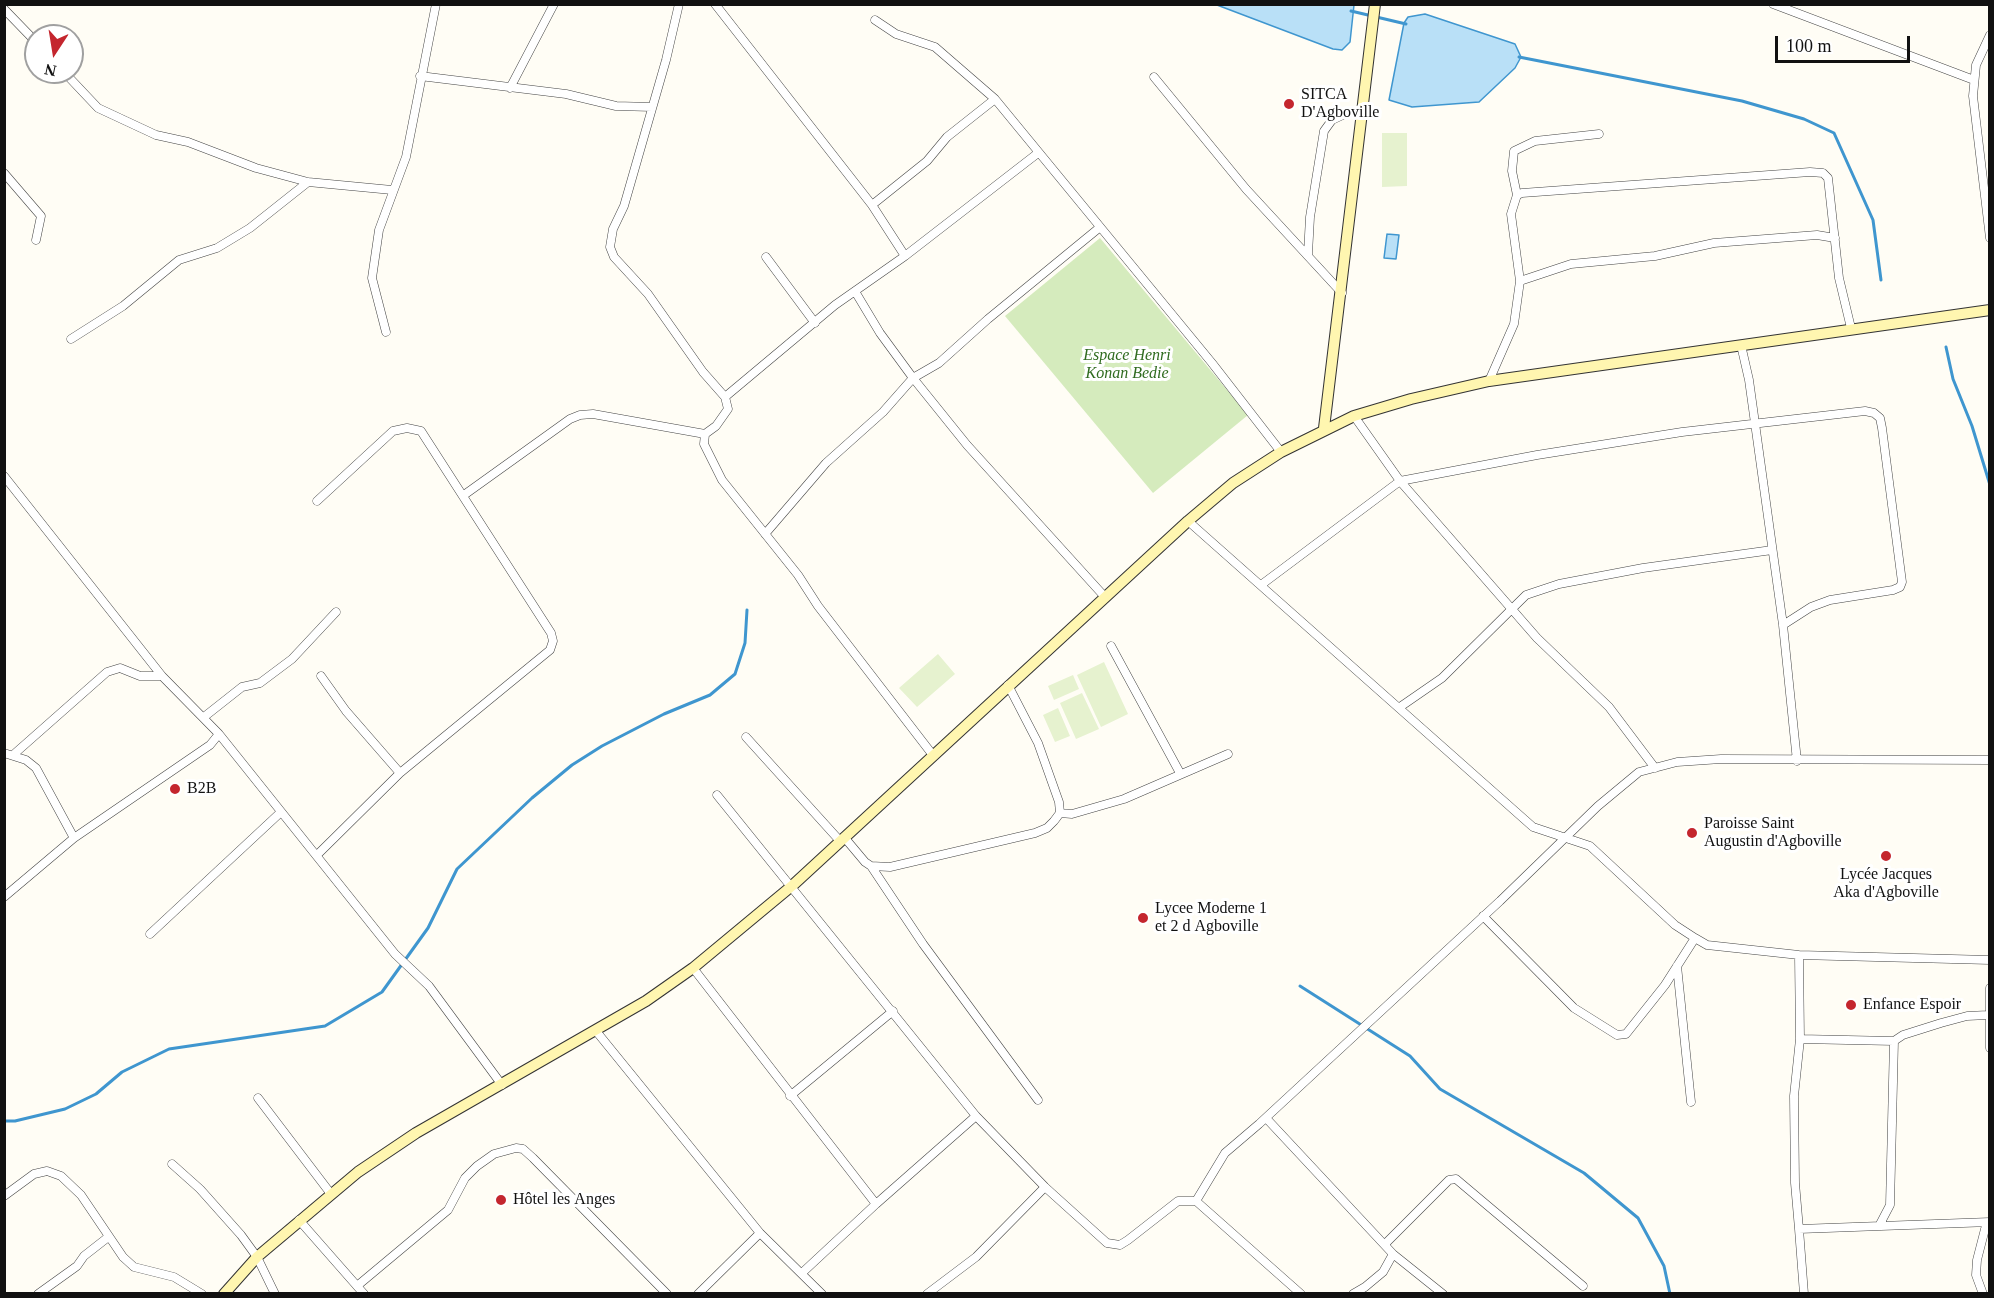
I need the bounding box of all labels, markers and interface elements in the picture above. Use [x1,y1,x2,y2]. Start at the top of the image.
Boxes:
north arrow [24,24,84,84]
scale bar [1778,24,1913,62]
text: 100 m [1786,36,1832,56]
text: N [43,61,58,80]
place label: SITCA D'Agboville [1301,85,1379,123]
marker: SITCA D'Agboville [1282,97,1296,111]
park label: Espace Henri Konan Bedie [1083,346,1171,384]
place label: B2B [187,779,216,799]
marker: B2B [168,782,182,796]
place label: Paroisse Saint Augustin d'Agboville [1704,814,1842,852]
marker: Paroisse Saint Augustin d'Agboville [1685,826,1699,840]
marker: Lycée Jacques Aka d'Agboville [1879,849,1893,863]
place label: Lycée Jacques Aka d'Agboville [1833,865,1939,903]
place label: Lycee Moderne 1 et 2 d Agboville [1155,899,1267,937]
marker: Lycee Moderne 1 et 2 d Agboville [1136,911,1150,925]
place label: Enfance Espoir [1863,995,1961,1015]
marker: Enfance Espoir [1844,998,1858,1012]
place label: Hôtel les Anges [513,1190,615,1210]
marker: Hôtel les Anges [494,1193,508,1207]

